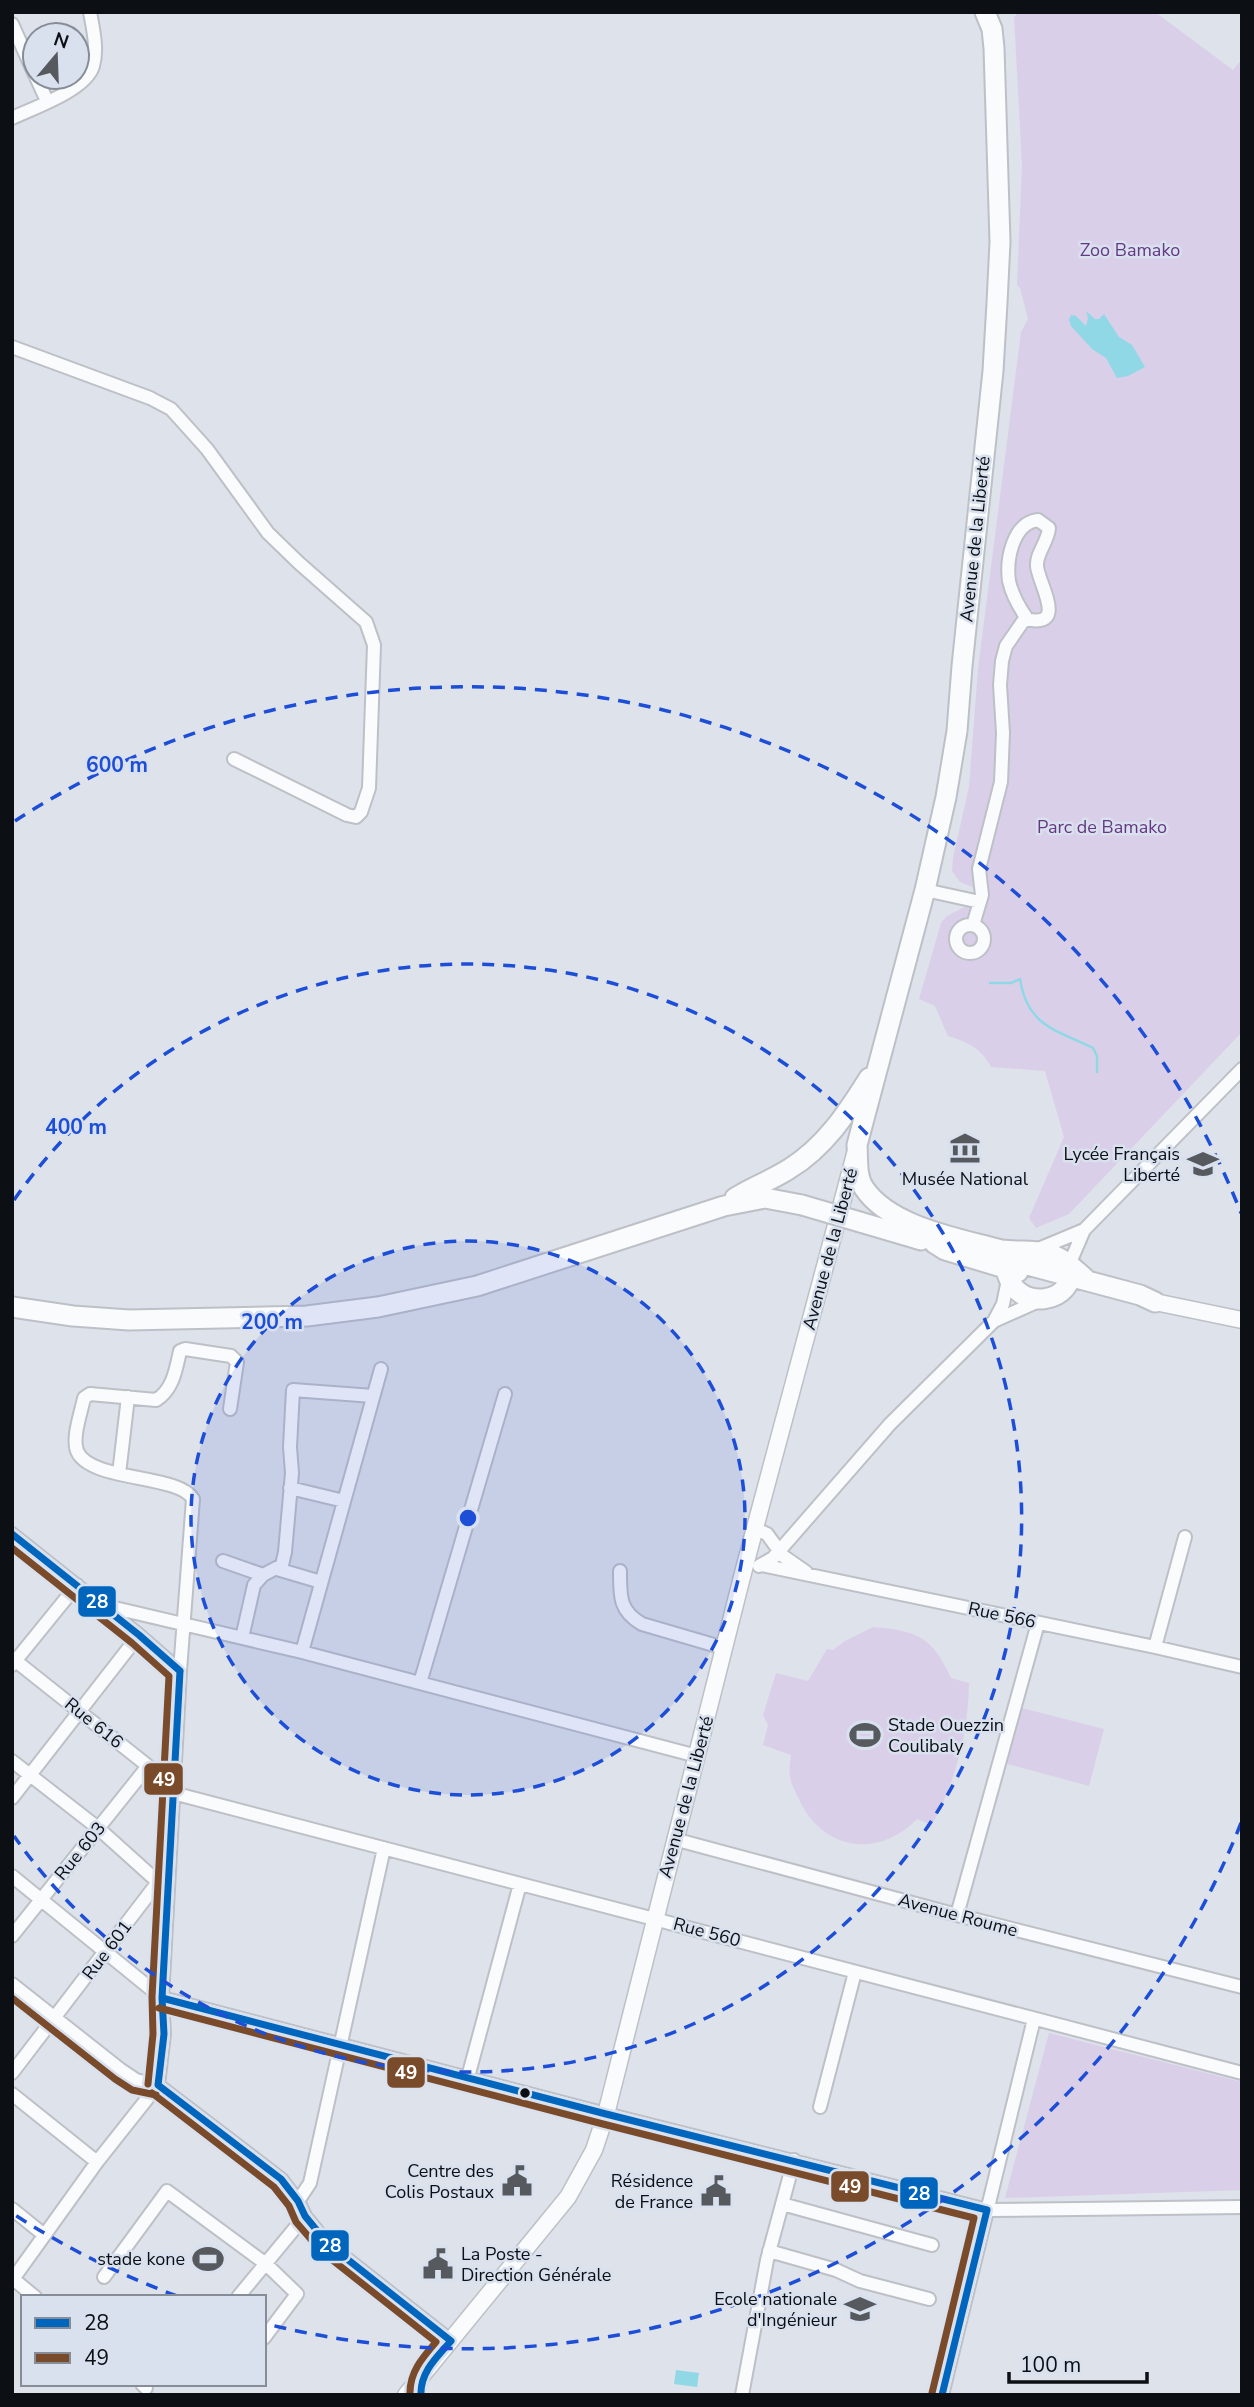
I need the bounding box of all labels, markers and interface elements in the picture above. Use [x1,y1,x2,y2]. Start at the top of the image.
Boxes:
north arrow [21,21,91,91]
text: N [50,26,72,55]
park label: Zoo Bamako [1080,238,1180,262]
street label: Avenue de la Liberté [954,455,996,623]
text: 600 m [86,751,148,779]
park label: Parc de Bamako [1037,815,1167,839]
text: 400 m [45,1113,107,1141]
museum icon: Musée National [948,1131,982,1165]
place label: Lycée Français Liberté [1064,1142,1180,1187]
school or university icon: Lycée Français Liberté [1186,1147,1220,1181]
street label: Avenue de la Liberté [797,1165,863,1333]
place label: Musée National [902,1167,1029,1191]
text: 200 m [241,1308,303,1336]
centre of rings [456,1506,480,1530]
line badge: 28 [77,1585,117,1618]
text: 28 [86,1589,108,1615]
street label: Rue 566 [966,1596,1038,1634]
street label: Rue 616 [60,1692,128,1754]
street label: Avenue de la Liberté [653,1713,719,1881]
place label: Stade Ouezzin Coulibaly [888,1713,1004,1758]
sports icon: Stade Ouezzin Coulibaly [848,1718,882,1752]
line badge: 49 [143,1762,184,1796]
text: 49 [153,1767,175,1793]
street label: Rue 603 [49,1817,111,1885]
street label: Avenue Roume [896,1888,1020,1942]
street label: Rue 560 [671,1912,743,1952]
street label: Rue 601 [77,1915,137,1985]
line badge: 49 [386,2056,426,2089]
text: 49 [395,2060,417,2086]
unlabelled marker [518,2086,532,2100]
place label: Centre des Colis Postaux [385,2159,495,2204]
public building icon: Centre des Colis Postaux [500,2164,534,2198]
place label: Résidence de France [611,2169,693,2214]
line badge: 49 [830,2170,870,2203]
public building icon: Résidence de France [699,2174,733,2208]
text: 49 [839,2174,861,2200]
line badge: 28 [899,2176,939,2210]
text: 28 [908,2181,930,2207]
line badge: 28 [310,2229,350,2262]
text: 28 [319,2233,341,2259]
sports icon: stade kone [191,2242,225,2276]
place label: La Poste - Direction Générale [461,2242,611,2287]
place label: stade kone [97,2247,185,2271]
public building icon: La Poste - Direction Générale [421,2247,455,2281]
place label: Ecole nationale d'Ingénieur [714,2287,838,2332]
school or university icon: Ecole nationale d'Ingénieur [843,2292,877,2326]
legend [21,2295,266,2386]
text: 28 [84,2309,109,2337]
scale bar [1009,2340,1147,2384]
text: 49 [84,2344,109,2372]
text: 100 m [1020,2351,1081,2379]

